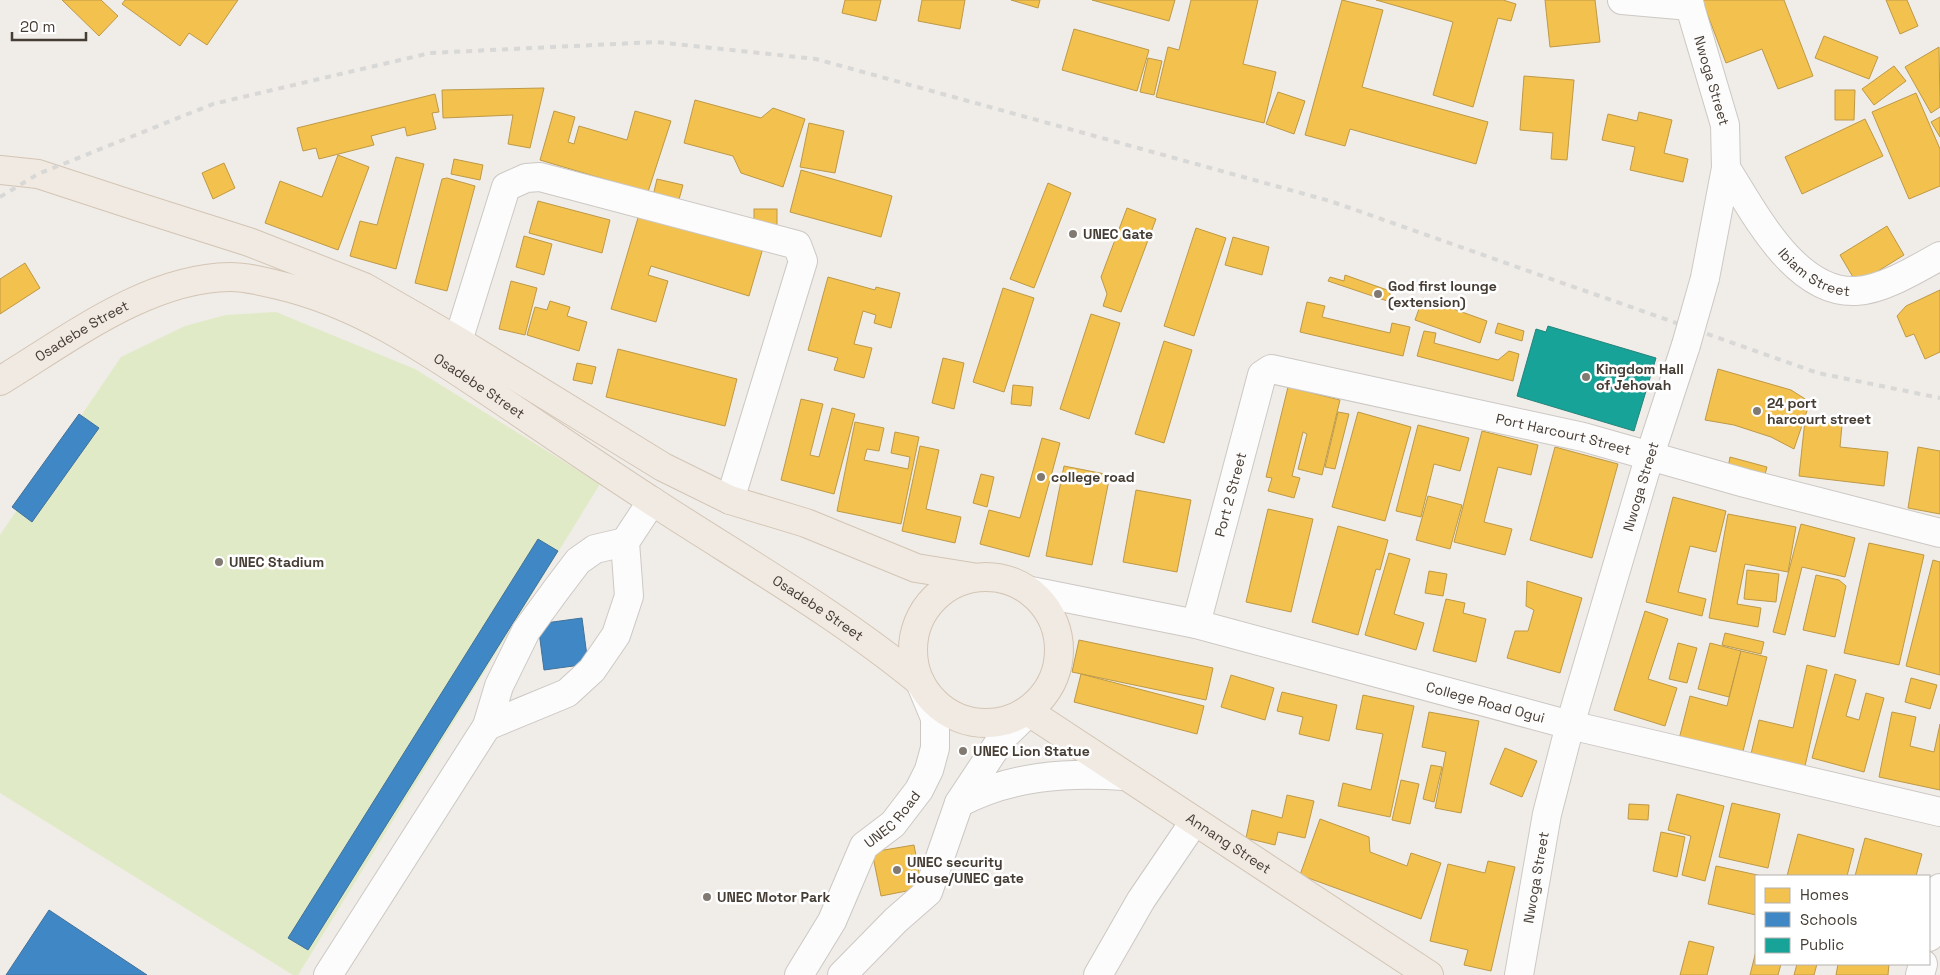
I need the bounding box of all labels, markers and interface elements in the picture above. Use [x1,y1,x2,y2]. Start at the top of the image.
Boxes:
scale bar [12,10,86,42]
text: 20 m [20,17,55,36]
street label: Nwoga Street [1690,34,1734,127]
place label: UNEC Gate [1083,225,1153,243]
marker: UNEC Gate [1067,228,1079,240]
street label: Ibiam Street [1774,244,1851,300]
place label: God first lounge (extension) [1388,277,1497,311]
marker: God first lounge (extension) [1372,288,1384,300]
street label: Osadebe Street [32,296,132,366]
street label: Osadebe Street [430,349,528,423]
place label: Kingdom Hall of Jehovah [1596,360,1684,394]
marker: Kingdom Hall of Jehovah [1580,371,1592,383]
place label: 24 port harcourt street [1767,394,1871,428]
marker: 24 port harcourt street [1751,405,1763,417]
street label: Port Harcourt Street [1494,409,1633,459]
street label: Nwoga Street [1619,440,1663,534]
street label: Port 2 Street [1210,450,1250,539]
place label: college road [1051,468,1135,486]
marker: college road [1035,471,1047,483]
place label: UNEC Stadium [229,553,324,571]
marker: UNEC Stadium [213,556,225,568]
street label: Osadebe Street [769,571,867,645]
street label: College Road Ogui [1424,678,1547,727]
place label: UNEC Lion Statue [973,742,1090,760]
marker: UNEC Lion Statue [957,745,969,757]
street label: UNEC Road [860,787,924,852]
street label: Annang Street [1183,809,1275,878]
street label: Nwoga Street [1519,830,1553,925]
place label: UNEC security House/UNEC gate [907,853,1024,887]
marker: UNEC security House/UNEC gate [891,864,903,876]
legend [1755,875,1930,965]
text: Homes [1800,885,1849,904]
place label: UNEC Motor Park [717,888,831,906]
marker: UNEC Motor Park [701,891,713,903]
text: Schools [1800,910,1858,929]
text: Public [1800,935,1844,954]

